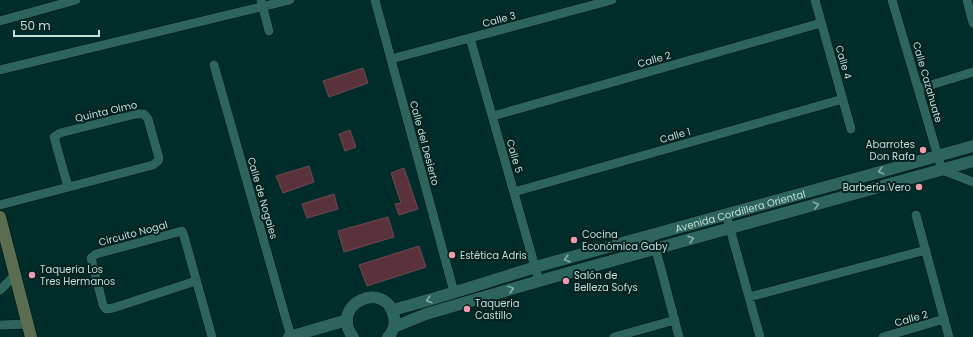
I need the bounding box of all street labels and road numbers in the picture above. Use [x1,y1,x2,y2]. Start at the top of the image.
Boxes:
street label: Calle 3 [481,8,518,31]
street label: Calle Cazahuate [909,40,946,124]
street label: Calle 4 [832,43,855,81]
street label: Calle 2 [636,48,673,71]
street label: Quinta Olmo [74,97,139,126]
street label: Calle del Desierto [406,99,443,187]
street label: Calle 1 [658,124,692,147]
street label: Calle 5 [503,137,526,175]
street label: Calle de Nogales [244,155,281,241]
street label: Avenida Cordillera Oriental [673,186,807,236]
street label: Circuito Nogal [97,217,169,250]
street label: Calle 2 [893,307,930,330]

